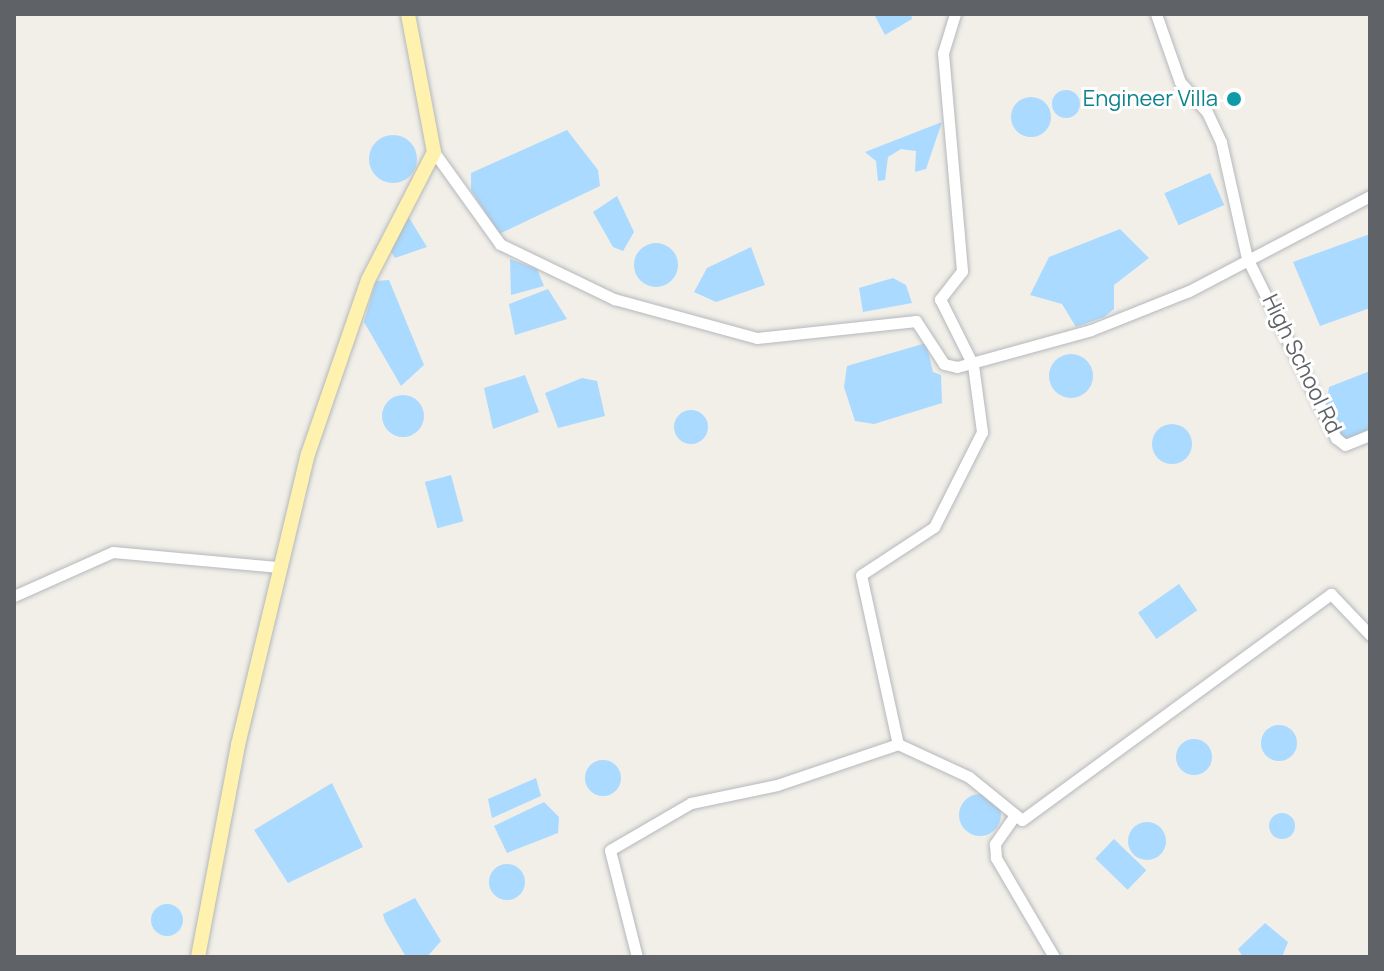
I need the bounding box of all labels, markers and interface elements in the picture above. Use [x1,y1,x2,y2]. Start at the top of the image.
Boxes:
place label: Engineer Villa [1083,86,1218,112]
marker: Engineer Villa [1225,90,1243,108]
street label: High School Rd [1257,290,1347,438]

